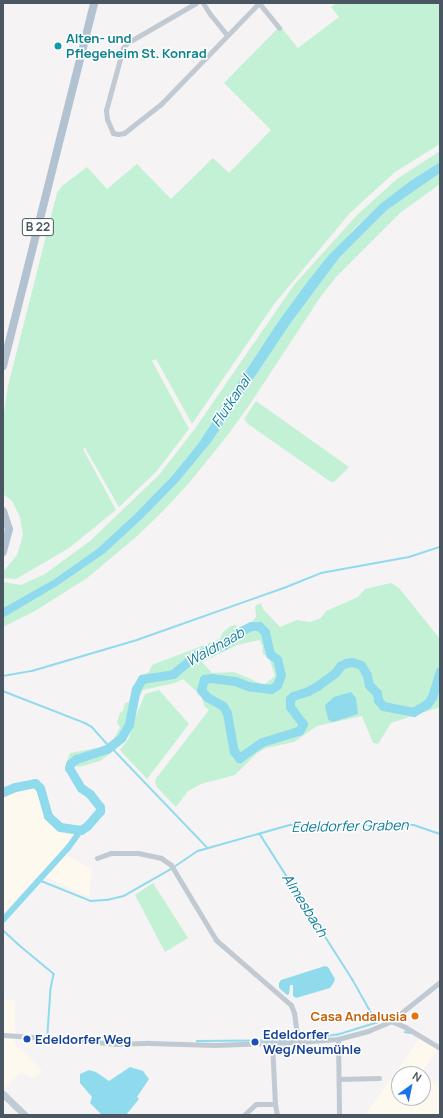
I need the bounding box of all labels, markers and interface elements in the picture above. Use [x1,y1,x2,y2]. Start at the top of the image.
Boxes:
place label: Alten- und Pflegeheim St. Konrad [66,31,207,62]
marker: Alten- und Pflegeheim St. Konrad [53,41,63,51]
road number: B 22 [21,217,55,237]
water label: Flutkanal [208,372,254,430]
water label: Waldnaab [183,624,247,670]
water label: Edeldorfer Graben [291,817,409,835]
water label: Almesbach [279,870,331,940]
place label: Casa Andalusia [311,1008,407,1024]
marker: Casa Andalusia [410,1011,420,1021]
place label: Edeldorfer Weg/Neumühle [263,1027,361,1058]
place label: Edeldorfer Weg [35,1031,131,1047]
marker: Edeldorfer Weg [22,1034,32,1044]
marker: Edeldorfer Weg/Neumühle [250,1037,260,1047]
north arrow [391,1066,431,1106]
text: N [410,1068,425,1085]

